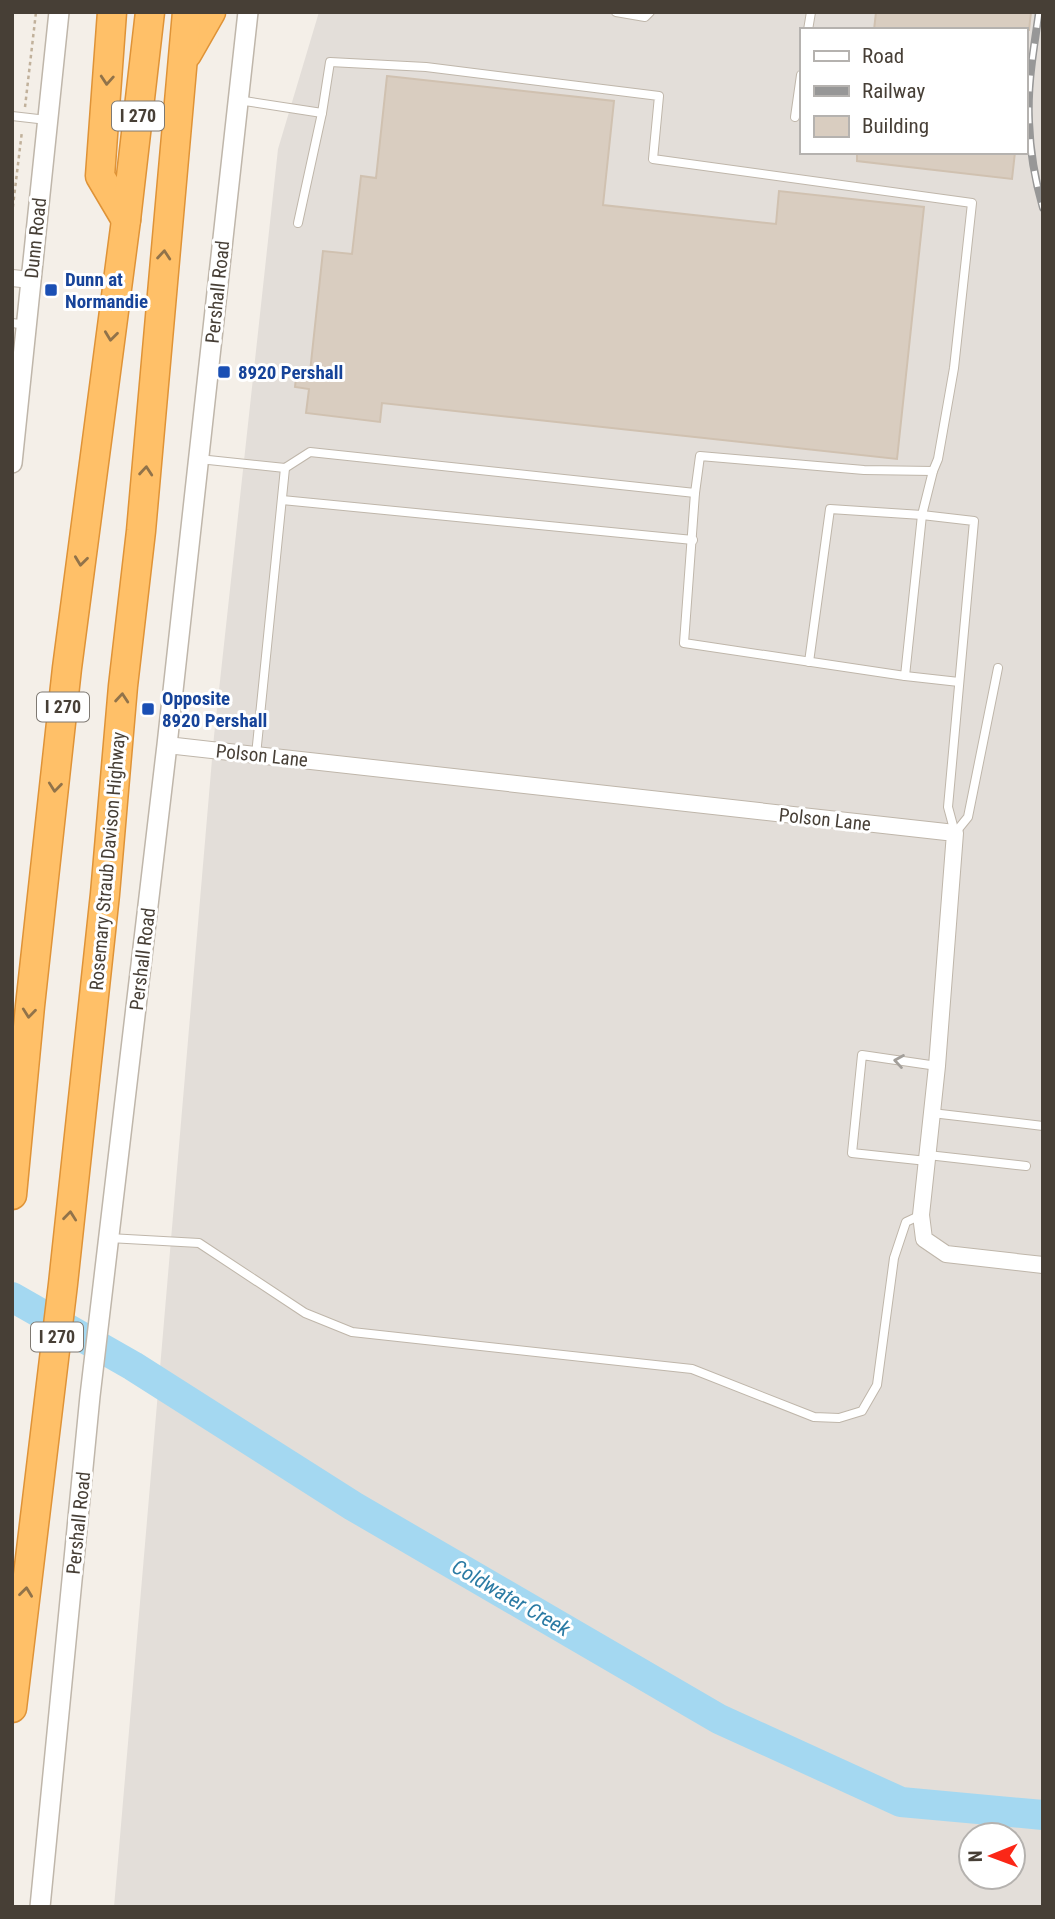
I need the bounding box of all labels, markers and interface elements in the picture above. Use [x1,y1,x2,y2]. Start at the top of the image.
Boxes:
legend [800,28,1027,154]
text: Road [862,44,904,68]
one-way arrow [100,75,115,86]
text: Railway [862,79,925,103]
road number: I 270 [112,102,164,131]
text: Building [862,114,929,138]
street label: Dunn Road [20,197,51,280]
street label: Pershall Road [201,239,234,345]
one-way arrow [157,249,172,261]
place label: Dunn at Normandie [65,268,148,313]
marker: Dunn at Normandie [43,282,59,298]
one-way arrow [104,330,119,342]
place label: 8920 Pershall [238,361,343,384]
marker: 8920 Pershall [216,364,232,380]
one-way arrow [138,466,153,477]
one-way arrow [74,556,89,567]
place label: Opposite 8920 Pershall [162,687,267,732]
road number: I 270 [37,692,89,722]
one-way arrow [114,692,129,703]
marker: Opposite 8920 Pershall [140,701,156,717]
street label: Rosemary Straub Davison Highway [85,731,130,991]
street label: Polson Lane [215,739,309,772]
one-way arrow [47,782,62,793]
street label: Polson Lane [778,803,872,836]
street label: Pershall Road [125,906,160,1012]
one-way arrow [22,1008,37,1019]
one-way arrow [894,1053,905,1068]
one-way arrow [62,1211,77,1222]
road number: I 270 [31,1322,83,1352]
street label: Pershall Road [62,1470,95,1576]
water label: Coldwater Creek [448,1555,575,1642]
one-way arrow [19,1586,34,1598]
north arrow [957,1821,1027,1891]
text: N [964,1850,987,1862]

